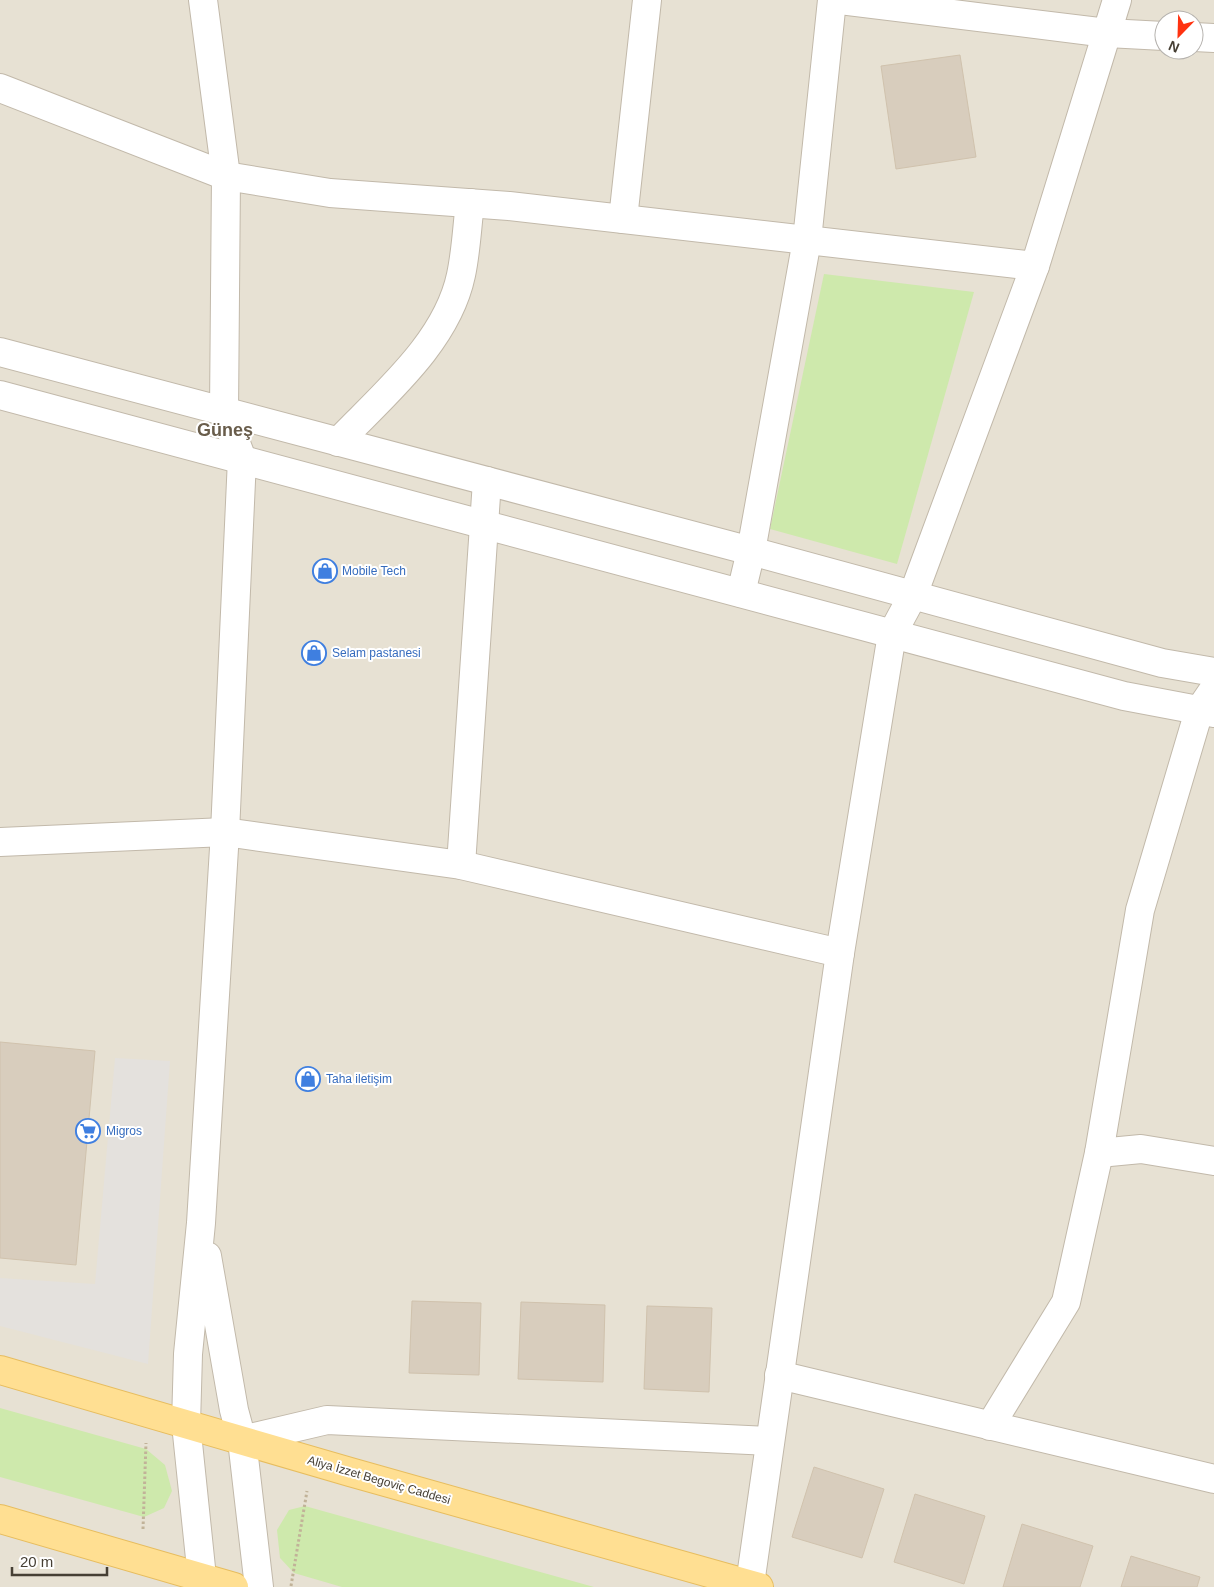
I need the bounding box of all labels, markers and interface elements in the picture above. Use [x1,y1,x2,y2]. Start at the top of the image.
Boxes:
north arrow [1154,10,1204,60]
text: N [1166,38,1182,56]
district label: Güneş [197,420,253,440]
shop icon: Mobile Tech [312,558,338,584]
place label: Mobile Tech [342,564,406,578]
shop icon: Selam pastanesi [301,640,327,666]
place label: Selam pastanesi [332,646,421,660]
shop icon: Taha iletişim [295,1066,321,1092]
place label: Taha iletişim [326,1072,392,1086]
supermarket icon: Migros [75,1118,101,1144]
place label: Migros [106,1124,142,1138]
street label: Aliya İzzet Begoviç Caddesi [306,1453,452,1507]
scale bar [12,1544,108,1576]
text: 20 m [20,1553,53,1570]

